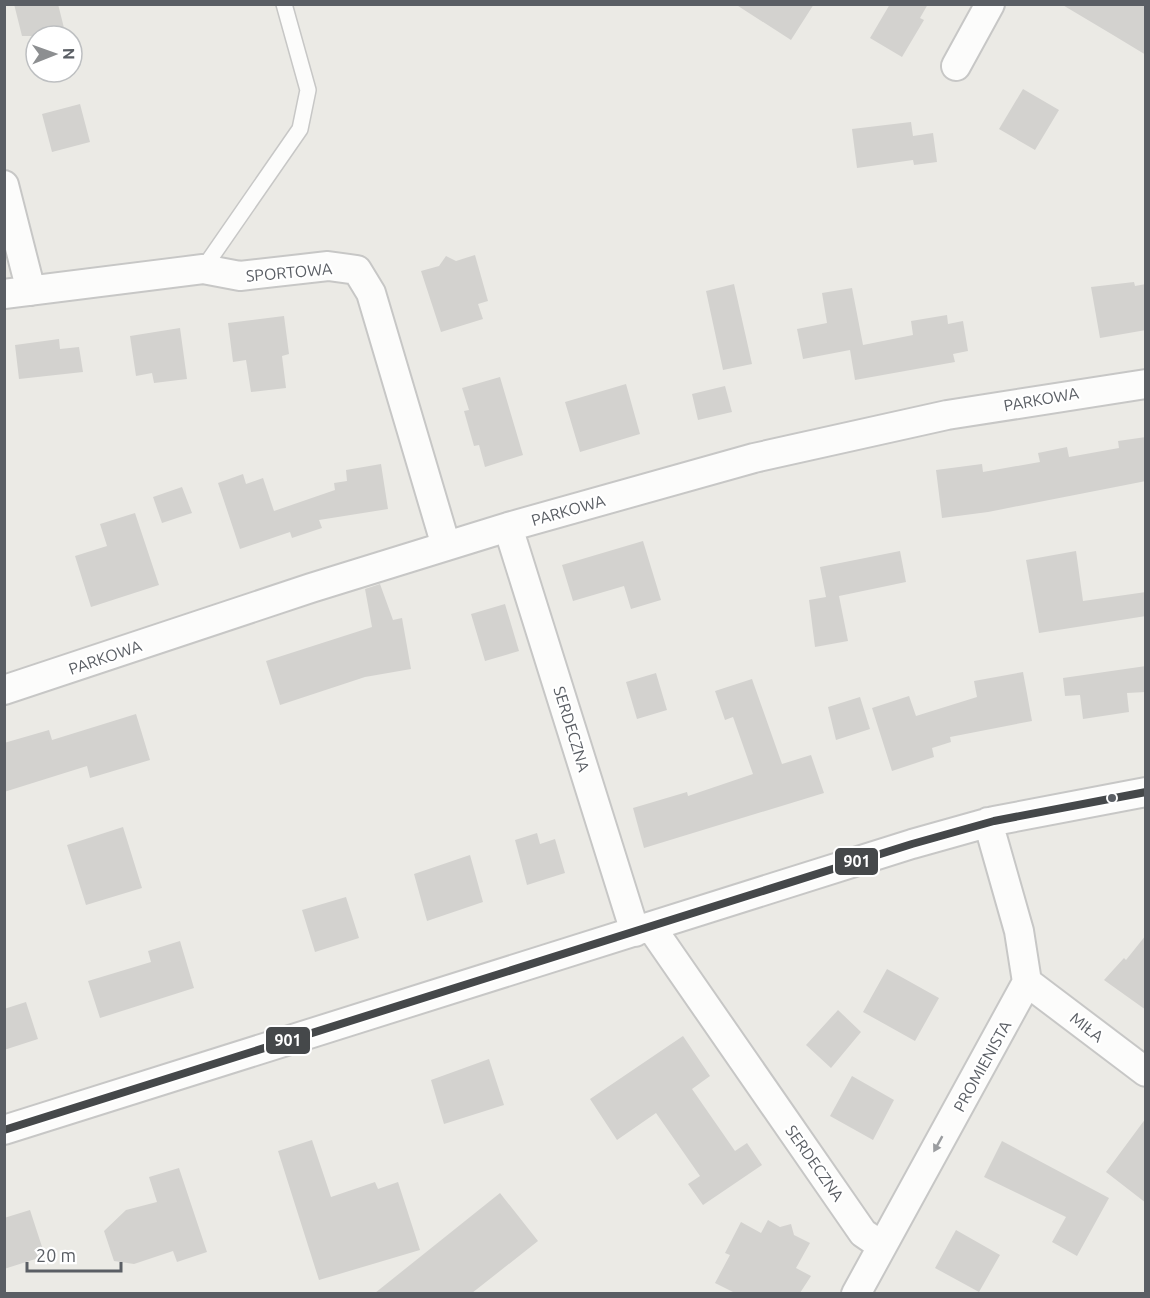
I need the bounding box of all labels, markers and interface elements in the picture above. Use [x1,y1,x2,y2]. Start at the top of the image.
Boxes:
north arrow [24,24,84,84]
text: N [60,48,78,60]
street label: SPORTOWA [245,259,333,285]
street label: PARKOWA [1002,383,1081,414]
street label: PARKOWA [529,491,608,529]
street label: PARKOWA [66,636,144,678]
street label: SERDECZNA [550,684,594,774]
unlabelled marker [1106,792,1118,804]
line badge: 901 [834,847,879,876]
text: 901 [843,852,871,870]
street label: MIŁA [1067,1008,1108,1046]
street label: PROMIENISTA [950,1017,1015,1115]
line badge: 901 [265,1026,311,1055]
text: 901 [274,1031,302,1049]
street label: SERDECZNA [782,1122,848,1205]
one-way arrow [933,1136,943,1153]
scale bar [27,1235,122,1273]
text: 20 m [36,1245,76,1265]

